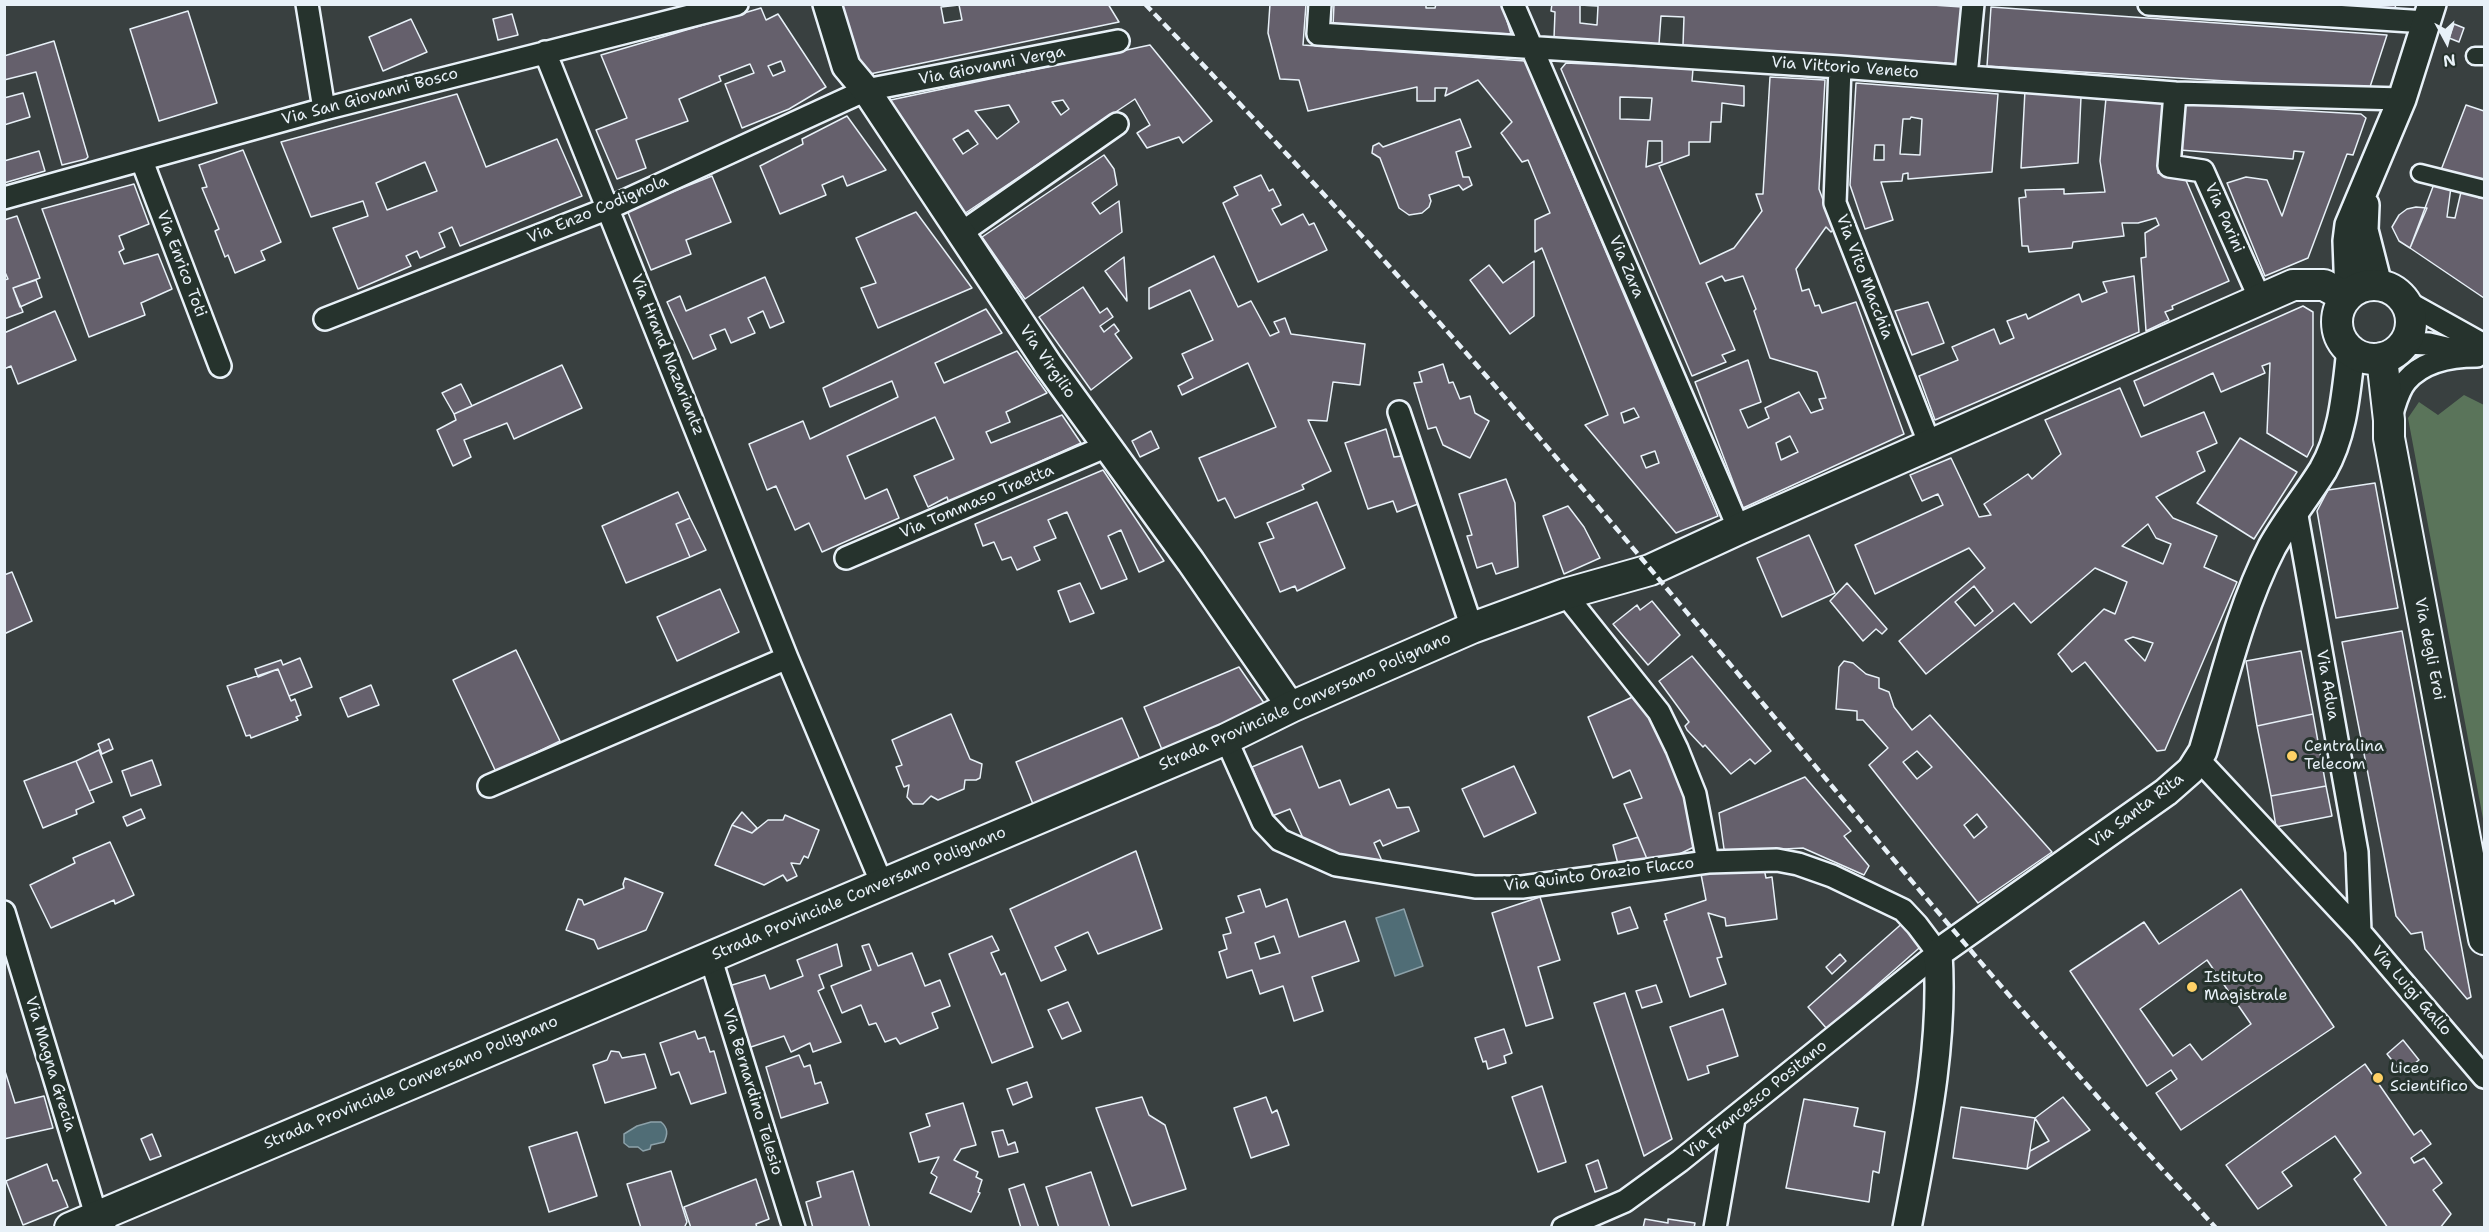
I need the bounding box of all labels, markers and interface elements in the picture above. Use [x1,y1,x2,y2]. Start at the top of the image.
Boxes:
north arrow [2417,12,2477,72]
street label: Via Giovanni Verga [917,42,1067,90]
text: N [2442,49,2457,72]
street label: Via Vittorio Veneto [1771,53,1919,83]
street label: Via San Giovanni Bosco [280,64,460,130]
street label: Via Enzo Codignola [525,172,671,248]
street label: Via Parini [2200,180,2248,256]
street label: Via Enrico Toti [152,208,210,320]
street label: Via Vito Macchia [1831,212,1897,342]
street label: Via Zara [1604,233,1648,301]
street label: Via Hrand Nazariantz [626,272,708,438]
street label: Via Virgilio [1015,322,1079,402]
street label: Via Tommaso Traetta [897,461,1057,543]
street label: Via degli Eroi [2410,596,2448,702]
street label: Strada Provinciale Conversano Polignano [1156,629,1454,775]
street label: Via Adua [2311,648,2343,722]
place label: Centralina Telecom [2304,737,2384,775]
marker: Centralina Telecom [2285,749,2299,763]
street label: Via Santa Rita [2086,769,2188,853]
street label: Strada Provinciale Conversano Polignano [709,823,1009,965]
street label: Via Quinto Orazio Flacco [1503,854,1695,896]
street label: Via Luigi Gallo [2367,942,2455,1040]
place label: Istituto Magistrale [2204,968,2288,1006]
marker: Istituto Magistrale [2185,980,2199,994]
street label: Via Magna Grecia [20,994,80,1134]
street label: Via Bernardino Telesio [718,1006,786,1178]
street label: Strada Provinciale Conversano Polignano [261,1012,561,1154]
street label: Via Francesco Positano [1681,1036,1831,1164]
place label: Liceo Scientifico [2390,1059,2468,1097]
marker: Liceo Scientifico [2371,1071,2385,1085]

